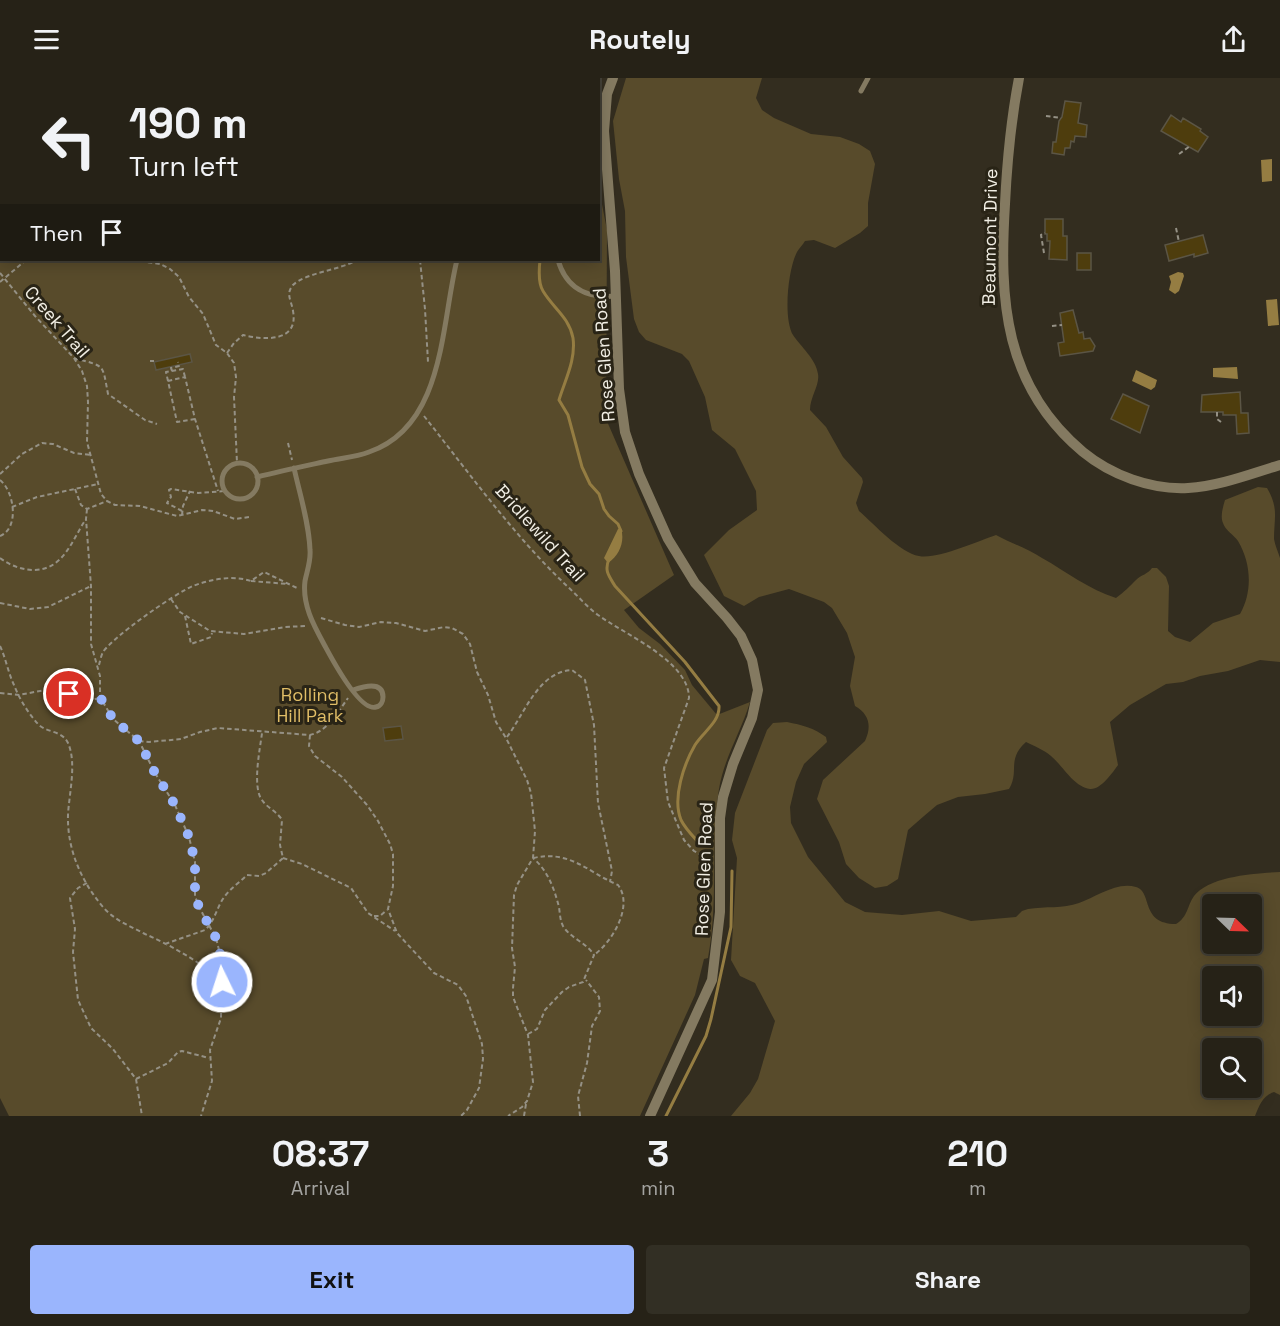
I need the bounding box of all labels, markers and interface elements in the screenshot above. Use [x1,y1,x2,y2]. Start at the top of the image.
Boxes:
text: Routely [589,22,691,57]
icon: menu [30,23,63,56]
icon: share [1217,23,1250,56]
text: 190 m [129,97,248,150]
icon: left [30,102,108,180]
text: Turn left [129,149,239,184]
street label: Beaumont Drive [977,168,1002,306]
icon: arrive [95,216,128,249]
text: Then [30,219,83,247]
street label: Creek Trail [20,281,95,362]
street label: Rose Glen Road [587,287,620,423]
street label: Bridlewild Trail [491,479,590,586]
pin [43,668,94,719]
icon: arrive [52,677,85,710]
park label: Rolling Hill Park [276,683,344,727]
street label: Rose Glen Road [690,802,717,936]
north arrow [1202,894,1262,954]
map controls [1202,894,1262,1098]
position arrow [190,950,254,1014]
button: sound [1202,966,1262,1026]
button: search [1202,1038,1262,1098]
text: 08:37 [272,1131,369,1177]
text: 3 [647,1131,669,1177]
text: 210 [947,1131,1008,1177]
text: Arrival [291,1175,350,1201]
text: min [641,1175,675,1201]
text: m [969,1175,986,1201]
button: Exit [30,1245,634,1314]
button: Share [646,1245,1250,1314]

